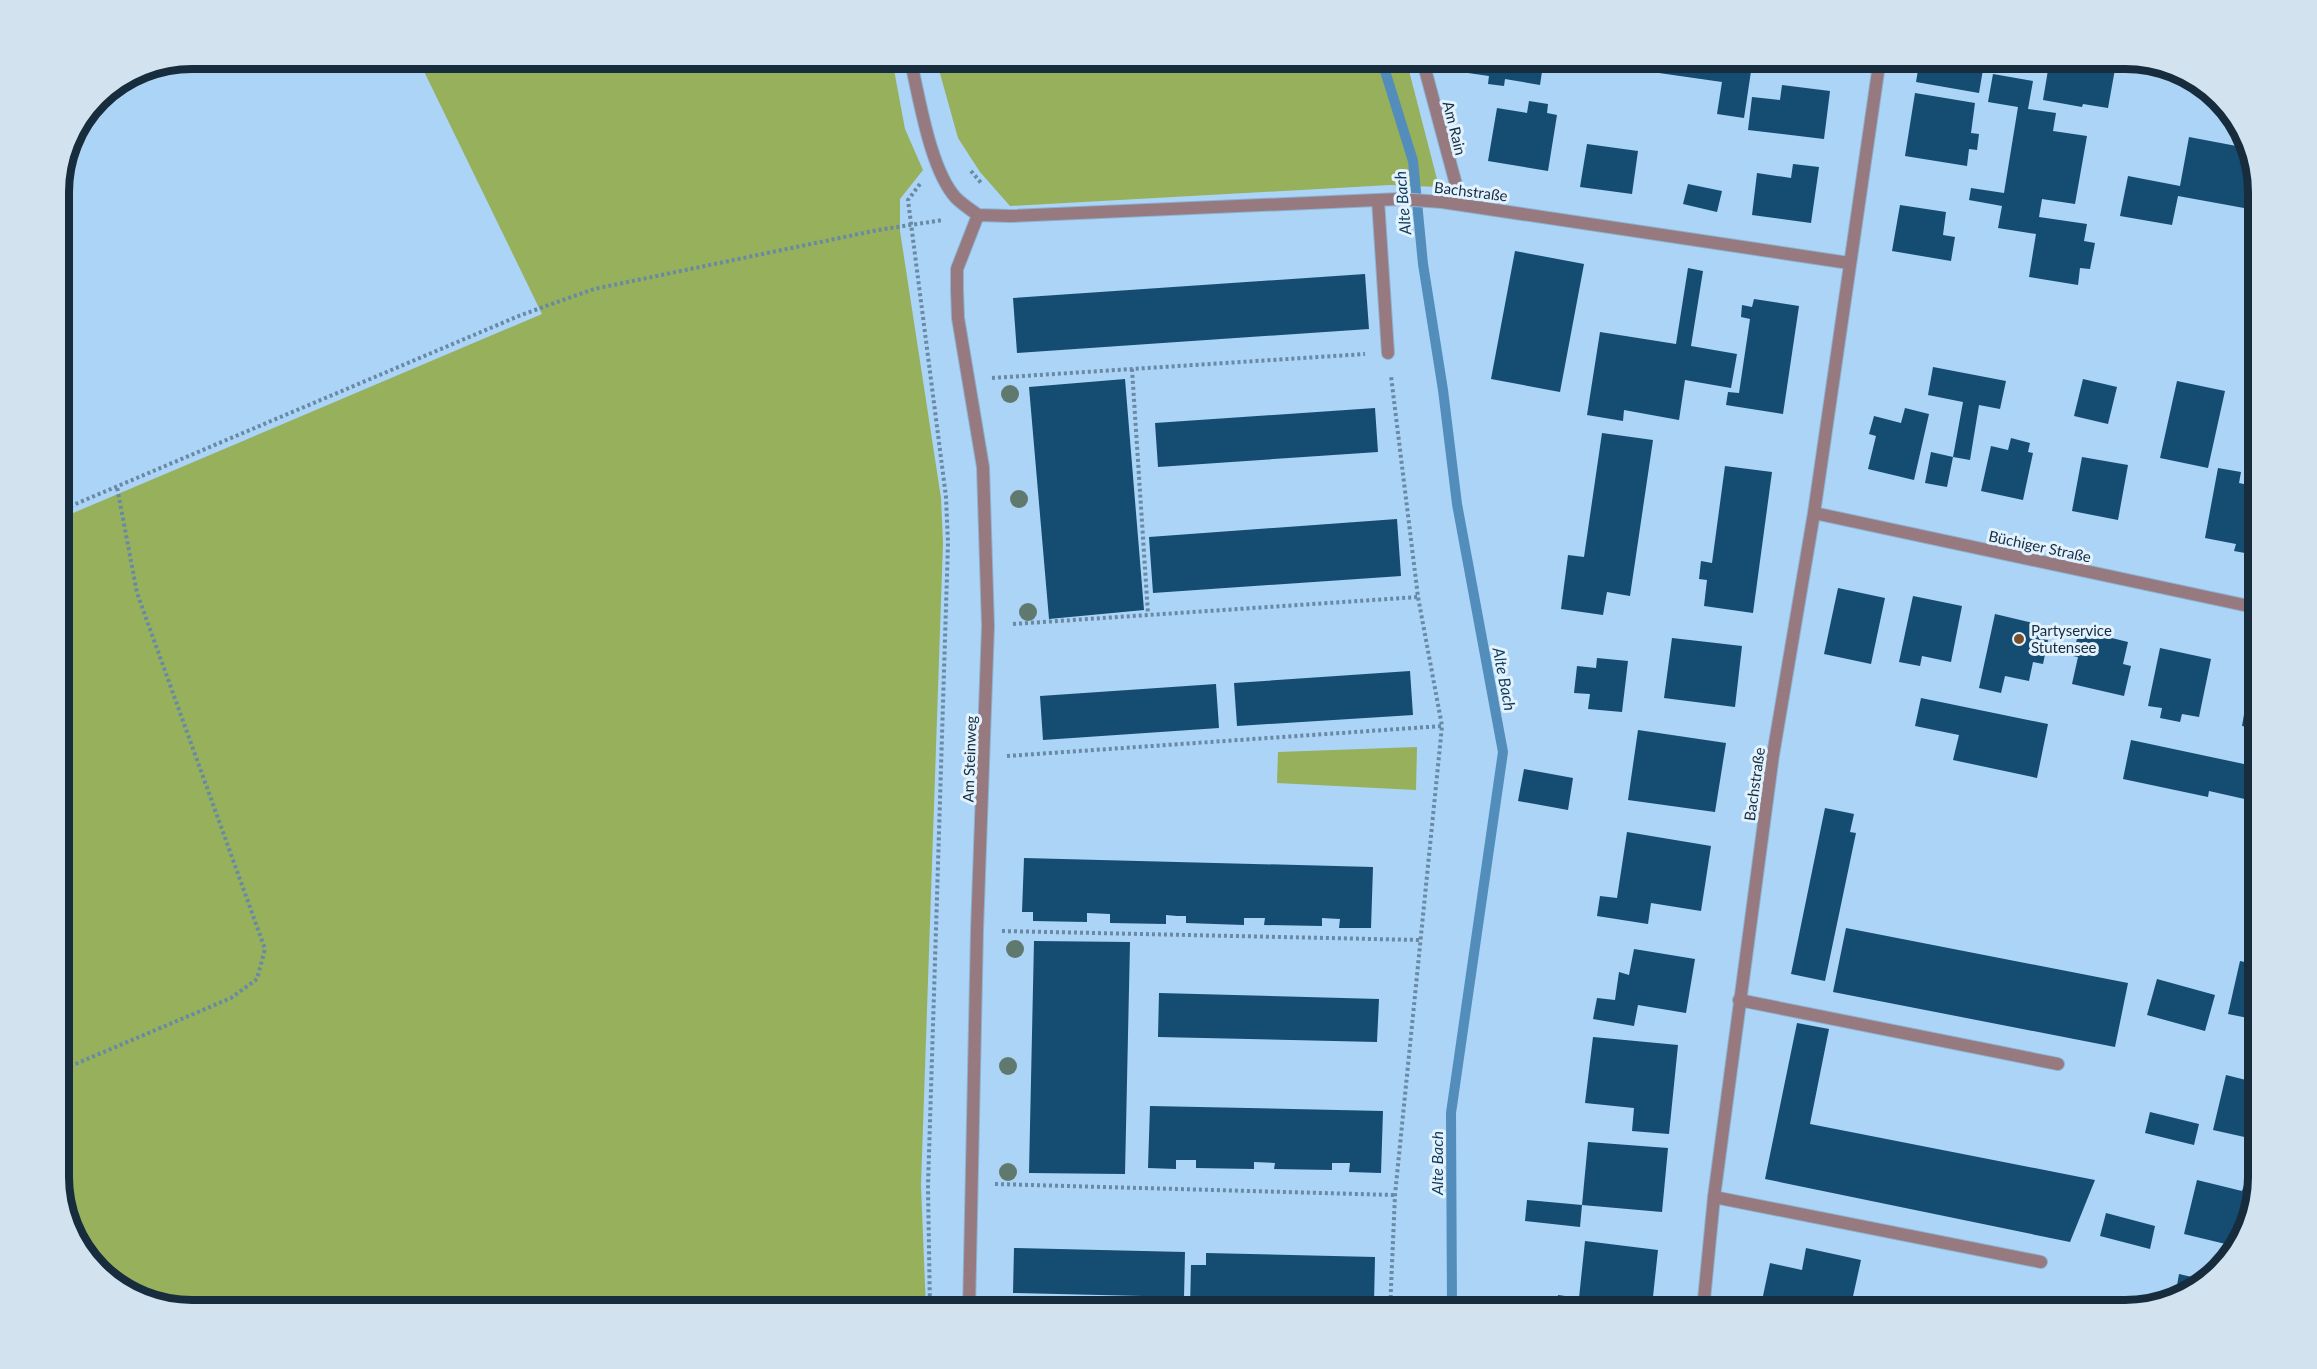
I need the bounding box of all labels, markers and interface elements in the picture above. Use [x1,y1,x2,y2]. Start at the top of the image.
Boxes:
street label: Am Rain [1440,99,1470,157]
water label: Alte Bach [1390,170,1414,237]
street label: Bachstraße [1433,178,1509,204]
street label: Büchiger Straße [1987,526,2093,566]
place label: Partyservice Stutensee [2031,621,2112,656]
marker: Partyservice Stutensee [2012,632,2026,646]
water label: Alte Bach [1489,645,1520,712]
street label: Am Steinweg [958,715,980,803]
street label: Bachstraße [1740,746,1768,822]
water label: Alte Bach [1427,1131,1446,1196]

